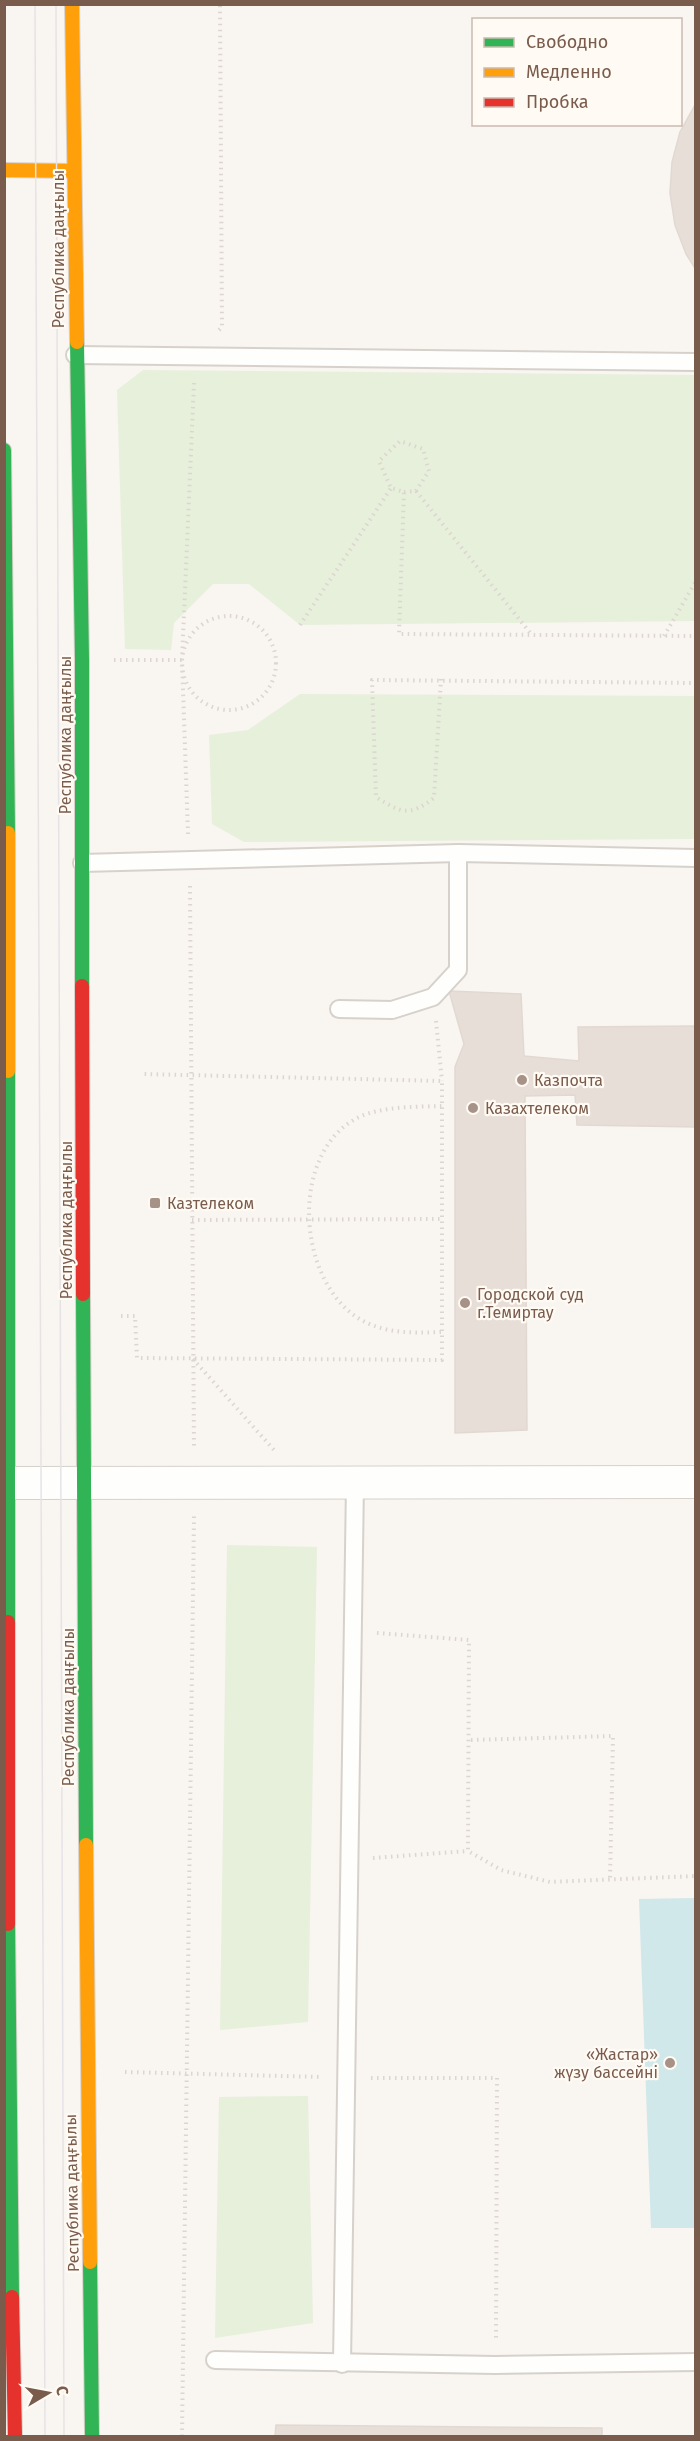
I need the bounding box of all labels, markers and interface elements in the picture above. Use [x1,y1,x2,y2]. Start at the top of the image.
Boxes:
legend [472,18,682,126]
text: Свободно [526,31,608,53]
text: Медленно [526,61,612,83]
text: Пробка [526,91,589,113]
street label: Республика даңғылы [49,170,68,328]
street label: Республика даңғылы [56,656,75,814]
place label: Казпочта [534,1071,603,1090]
marker: Казпочта [515,1073,529,1087]
place label: Казахтелеком [485,1099,589,1118]
marker: Казахтелеком [466,1101,480,1115]
street label: Республика даңғылы [57,1141,76,1299]
place label: Казтелеком [167,1194,254,1213]
marker: Казтелеком [148,1196,162,1210]
place label: Городской суд г.Темиртау [477,1285,584,1322]
marker: Городской суд г.Темиртау [458,1296,472,1310]
street label: Республика даңғылы [59,1628,78,1786]
place label: «Жастар» жүзу бассейні [554,2045,658,2082]
marker: «Жастар» жүзу бассейні [663,2056,677,2070]
street label: Республика даңғылы [61,2114,83,2272]
north arrow [18,2363,78,2423]
text: С [52,2384,73,2397]

